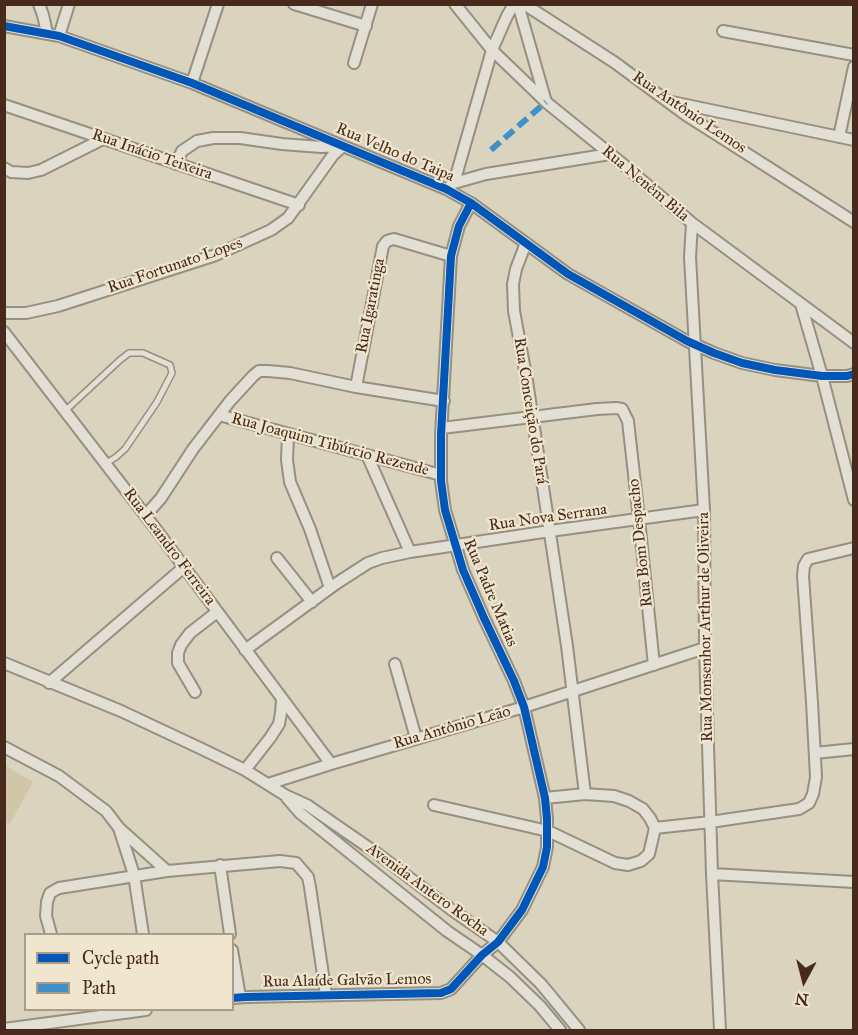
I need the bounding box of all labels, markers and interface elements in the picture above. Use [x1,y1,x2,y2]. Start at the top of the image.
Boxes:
street label: Rua Antônio Lemos [628,68,750,158]
street label: Rua Velho do Taipa [333,119,457,187]
street label: Rua Inácio Teixeira [89,125,215,185]
street label: Rua Nenêm Bila [597,142,693,226]
street label: Rua Fortunato Lopes [105,234,245,298]
street label: Rua Igaratinga [352,257,390,355]
street label: Rua Conceição do Pará [509,336,551,486]
street label: Rua Joaquim Tibúrcio Rezende [229,409,431,481]
street label: Rua Bom Despacho [625,478,657,608]
street label: Rua Leandro Ferreira [119,485,219,609]
street label: Rua Nova Serrana [488,500,608,536]
street label: Rua Monsenhor Arthur de Oliveira [694,512,718,742]
street label: Rua Padre Matias [459,536,521,650]
street label: Rua Antônio Leão [391,702,513,754]
street label: Avenida Antero Rocha [362,839,492,941]
legend [24,933,234,1011]
text: Cycle path [82,947,159,969]
north arrow [774,951,834,1011]
street label: Rua Alaíde Galvão Lemos [262,970,432,992]
text: Path [82,977,116,999]
text: N [794,989,810,1010]

